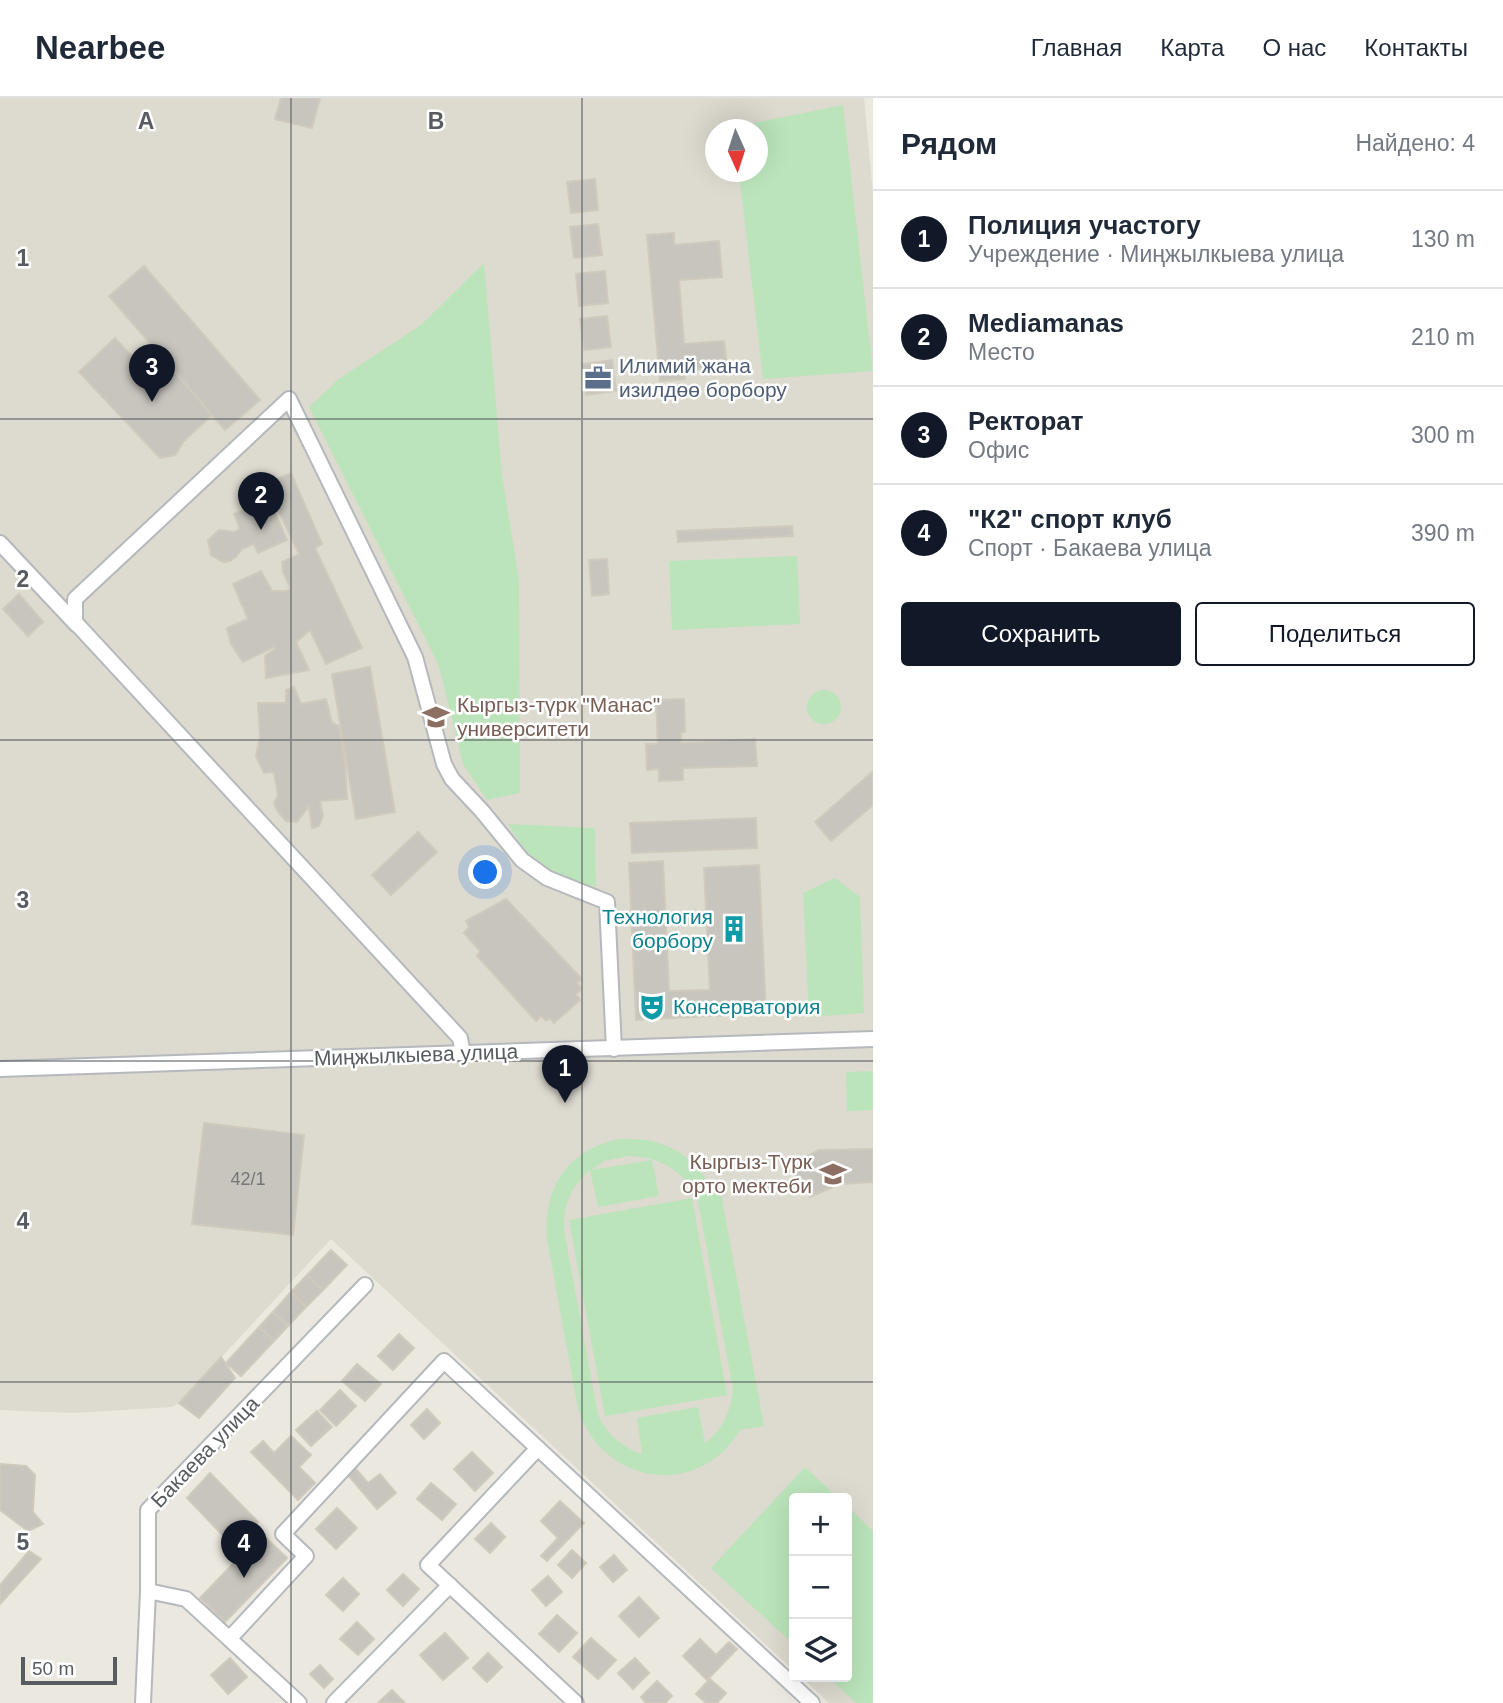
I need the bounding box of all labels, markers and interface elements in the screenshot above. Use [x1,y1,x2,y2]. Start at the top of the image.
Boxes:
text: Nearbee [35,29,165,66]
text: Главная [1031,34,1122,61]
text: Карта [1160,34,1224,61]
text: О нас [1262,34,1326,61]
text: Контакты [1364,34,1468,61]
text: A [138,108,154,134]
text: B [428,108,444,134]
north arrow [705,119,768,182]
text: Рядом [901,127,997,160]
text: Найдено: 4 [1355,130,1475,156]
text: Полиция участогу [968,210,1201,240]
text: 1 [918,226,930,252]
text: 130 m [1411,226,1475,252]
text: Учреждение · Миңжылкыева улица [968,241,1344,267]
text: 1 [17,245,30,271]
text: Mediamanas [968,308,1124,338]
text: 2 [918,324,930,350]
text: 210 m [1411,324,1475,350]
text: Место [968,339,1035,365]
pin: 3 [129,344,175,402]
place label: Илимий жана изилдөө борбору [619,354,787,401]
office icon: Илимий жана изилдөө борбору [583,363,613,393]
text: Ректорат [968,406,1084,436]
text: 3 [918,422,930,448]
text: 300 m [1411,422,1475,448]
text: Офис [968,437,1029,463]
pin: 2 [238,472,284,530]
text: "К2" спорт клуб [968,504,1172,534]
text: 4 [918,520,930,546]
text: 390 m [1411,520,1475,546]
text: Спорт · Бакаева улица [968,535,1212,561]
text: 2 [17,566,29,592]
button: Сохранить [901,602,1181,666]
button: Поделиться [1195,602,1475,666]
place label: Кыргыз-түрк "Манас" университети [457,693,660,740]
school or university icon: Кыргыз-түрк "Манас" университети [421,702,451,732]
your location [468,855,502,889]
text: 3 [17,887,29,913]
place label: Технология борбору [602,905,713,952]
building icon: Технология борбору [719,914,749,944]
theatre icon: Консерватория [637,992,667,1022]
place label: Консерватория [673,995,820,1018]
street label: Миңжылкыева улица [313,1039,519,1070]
pin: 1 [542,1045,588,1103]
place label: Кыргыз-Түрк орто мектеби [682,1150,813,1197]
school or university icon: Кыргыз-Түрк орто мектеби [818,1159,848,1189]
house number: 42/1 [230,1169,266,1189]
text: 4 [17,1208,30,1234]
street label: Бакаева улица [146,1391,263,1512]
map controls [789,1493,852,1682]
button: + [789,1493,852,1556]
pin: 4 [221,1520,267,1578]
text: 5 [17,1529,30,1555]
button: − [789,1556,852,1619]
button: layers [789,1619,852,1682]
scale bar [21,1654,117,1686]
text: 50 m [32,1658,74,1679]

